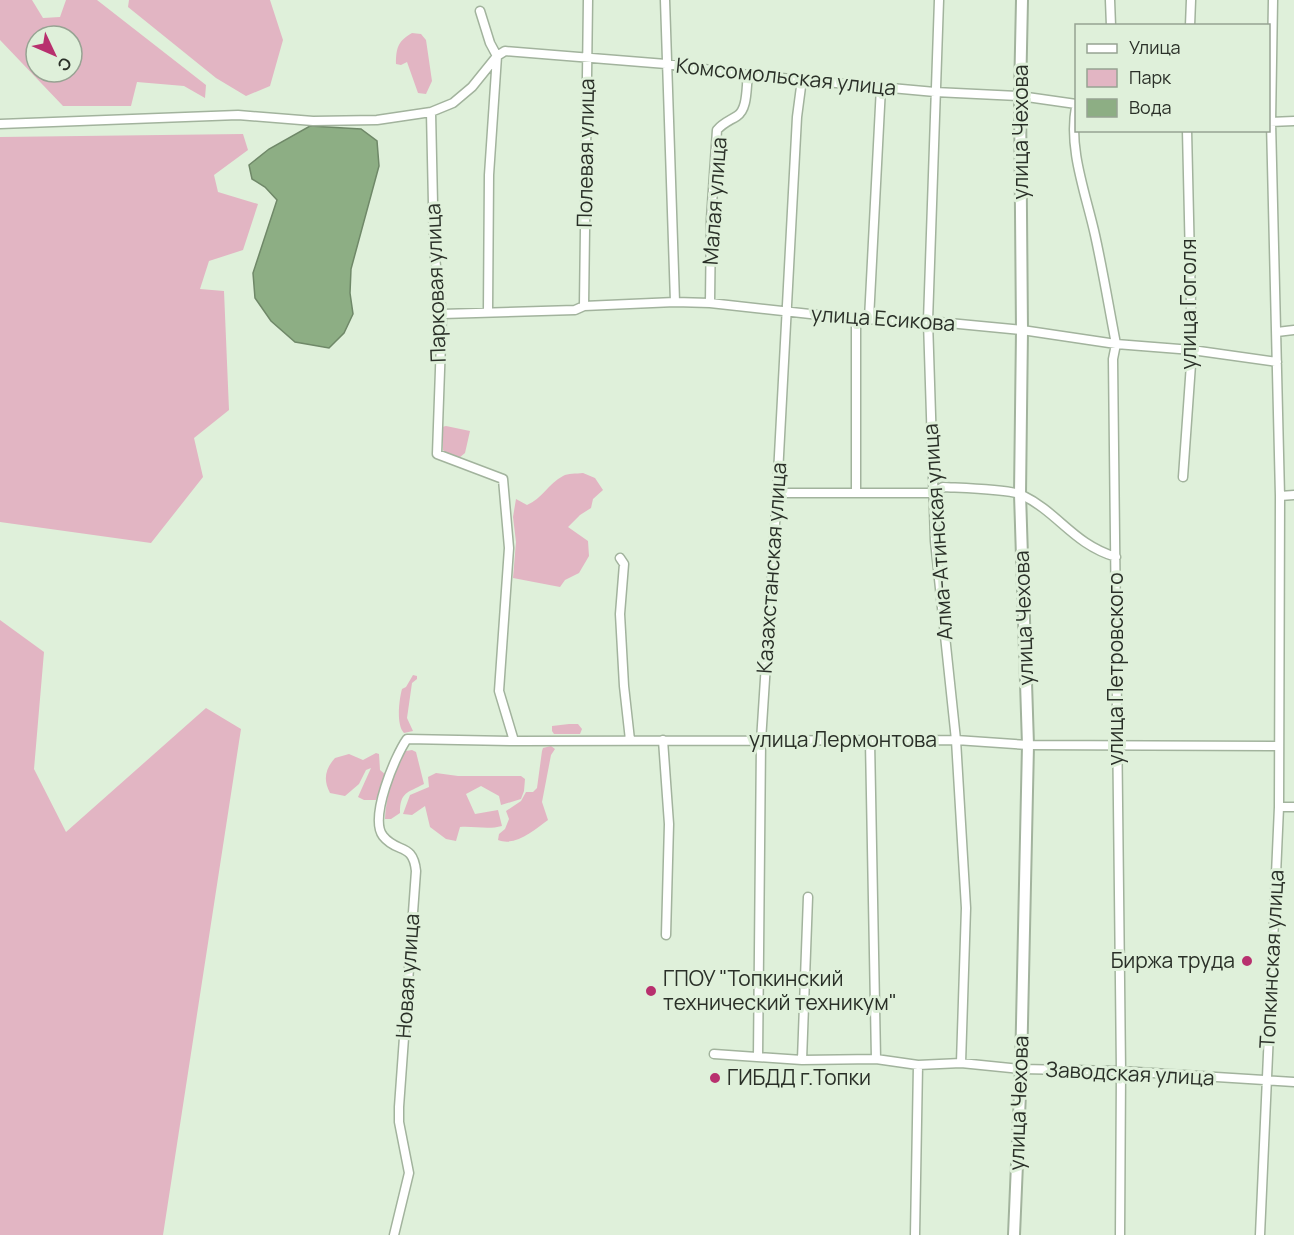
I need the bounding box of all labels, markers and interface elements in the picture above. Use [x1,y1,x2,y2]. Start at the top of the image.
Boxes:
north arrow [24,24,84,84]
legend [1075,24,1270,132]
text: Улица [1129,35,1181,59]
street label: Комсомольская улица [675,51,898,101]
text: С [53,53,77,76]
street label: улица Чехова [1006,65,1034,199]
text: Парк [1129,65,1172,89]
street label: Полевая улица [570,78,600,228]
text: Вода [1129,95,1171,119]
street label: Малая улица [696,136,732,266]
street label: Парковая улица [418,203,452,363]
street label: улица Гоголя [1174,238,1202,370]
street label: улица Есикова [810,299,956,337]
street label: Алма-Атинская улица [915,423,959,641]
street label: Казахстанская улица [750,461,792,674]
street label: улица Чехова [1007,550,1039,686]
street label: улица Петровского [1101,572,1129,766]
street label: улица Лермонтова [749,725,937,753]
street label: Топкинская улица [1252,869,1290,1049]
street label: Новая улица [389,913,425,1039]
place label: Биржа труда [1111,946,1235,974]
marker: Биржа труда [1240,954,1254,968]
place label: ГПОУ "Топкинский технический техникум" [663,964,897,1016]
marker: ГПОУ "Топкинский технический техникум" [644,984,658,998]
street label: улица Чехова [1002,1035,1034,1171]
street label: Заводская улица [1045,1055,1215,1091]
place label: ГИБДД г.Топки [727,1063,871,1091]
marker: ГИБДД г.Топки [708,1071,722,1085]

